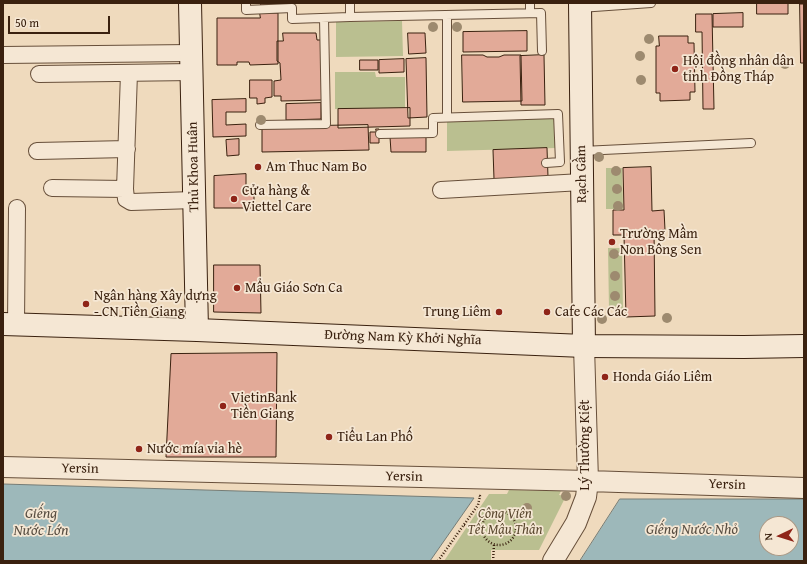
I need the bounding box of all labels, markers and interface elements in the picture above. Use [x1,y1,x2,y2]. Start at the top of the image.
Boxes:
scale bar [10,8,112,34]
text: 50 m [15,14,39,31]
place label: Hội đồng nhân dân tỉnh Đồng Tháp [683,53,794,86]
marker: Hội đồng nhân dân tỉnh Đồng Tháp [670,64,680,74]
street label: Thủ Khoa Huân [185,122,203,212]
street label: Rạch Gầm [573,145,591,203]
place label: Am Thuc Nam Bo [266,159,367,175]
marker: Am Thuc Nam Bo [253,162,263,172]
place label: Cửa hàng & Viettel Care [242,183,311,216]
marker: Cửa hàng & Viettel Care [229,194,239,204]
place label: Trường Mầm Non Bông Sen [620,226,701,258]
marker: Trường Mầm Non Bông Sen [607,237,617,247]
place label: Mẩu Giáo Sơn Ca [245,280,343,296]
marker: Mẩu Giáo Sơn Ca [232,283,242,293]
place label: Ngân hàng Xây dựng - CN Tiền Giang [94,288,217,320]
marker: Ngân hàng Xây dựng - CN Tiền Giang [81,299,91,309]
place label: Trung Liêm [423,304,491,320]
place label: Cafe Các Các [555,304,627,320]
marker: Trung Liêm [494,307,504,317]
marker: Cafe Các Các [542,307,552,317]
street label: Đường Nam Kỳ Khởi Nghĩa [324,327,482,349]
place label: Honda Giáo Liêm [613,369,712,385]
marker: Honda Giáo Liêm [600,372,610,382]
place label: VietinBank Tiền Giang [231,390,297,422]
street label: Lý Thường Kiệt [577,400,593,490]
marker: VietinBank Tiền Giang [218,401,228,411]
place label: Tiểu Lan Phố [337,429,413,445]
marker: Tiểu Lan Phố [324,432,334,442]
place label: Nước mía vỉa hè [147,441,242,457]
marker: Nước mía vỉa hè [134,444,144,454]
street label: Yersin [61,460,99,478]
street label: Yersin [385,468,423,486]
street label: Yersin [708,476,746,494]
water label: Giếng Nước Lớn [13,505,69,540]
park label: Công Viên Tết Mậu Thân [467,506,543,538]
north arrow [759,516,799,556]
water label: Giếng Nước Nhỏ [646,521,738,539]
text: N [760,533,776,541]

